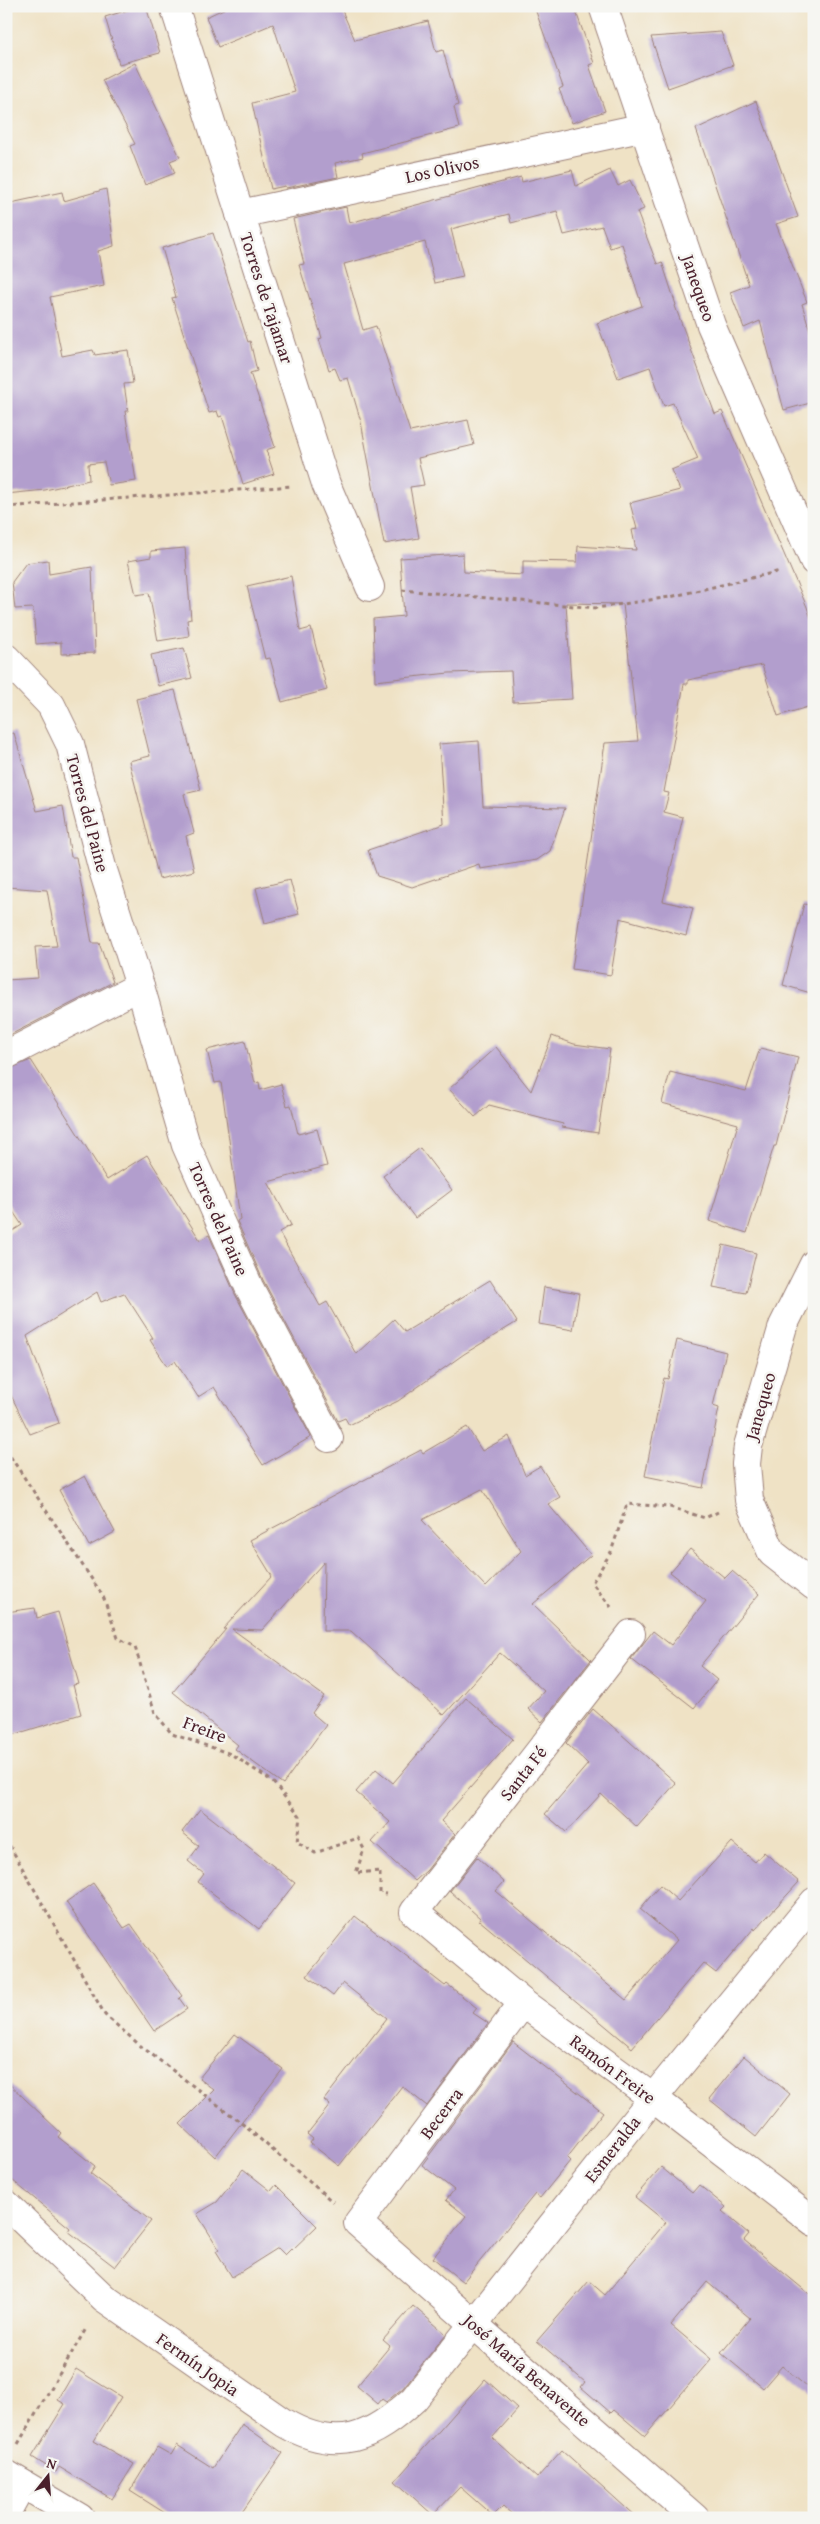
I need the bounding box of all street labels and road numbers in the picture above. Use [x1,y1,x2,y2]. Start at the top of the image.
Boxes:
street label: Los Olivos [402,148,482,190]
street label: Torres de Tajamar [233,229,301,368]
street label: Janequeo [674,249,723,325]
street label: Torres del Paine [59,751,117,875]
street label: Torres del Paine [182,1158,256,1280]
street label: Janequeo [737,1369,783,1445]
street label: Freire [179,1708,231,1750]
street label: Santa Fé [493,1740,553,1806]
street label: Ramón Freire [564,2028,662,2110]
street label: Becerra [413,2081,470,2144]
street label: Esmeralda [577,2109,647,2188]
street label: José María Benavente [456,2306,597,2433]
street label: Fermín Jopia [151,2325,245,2403]

